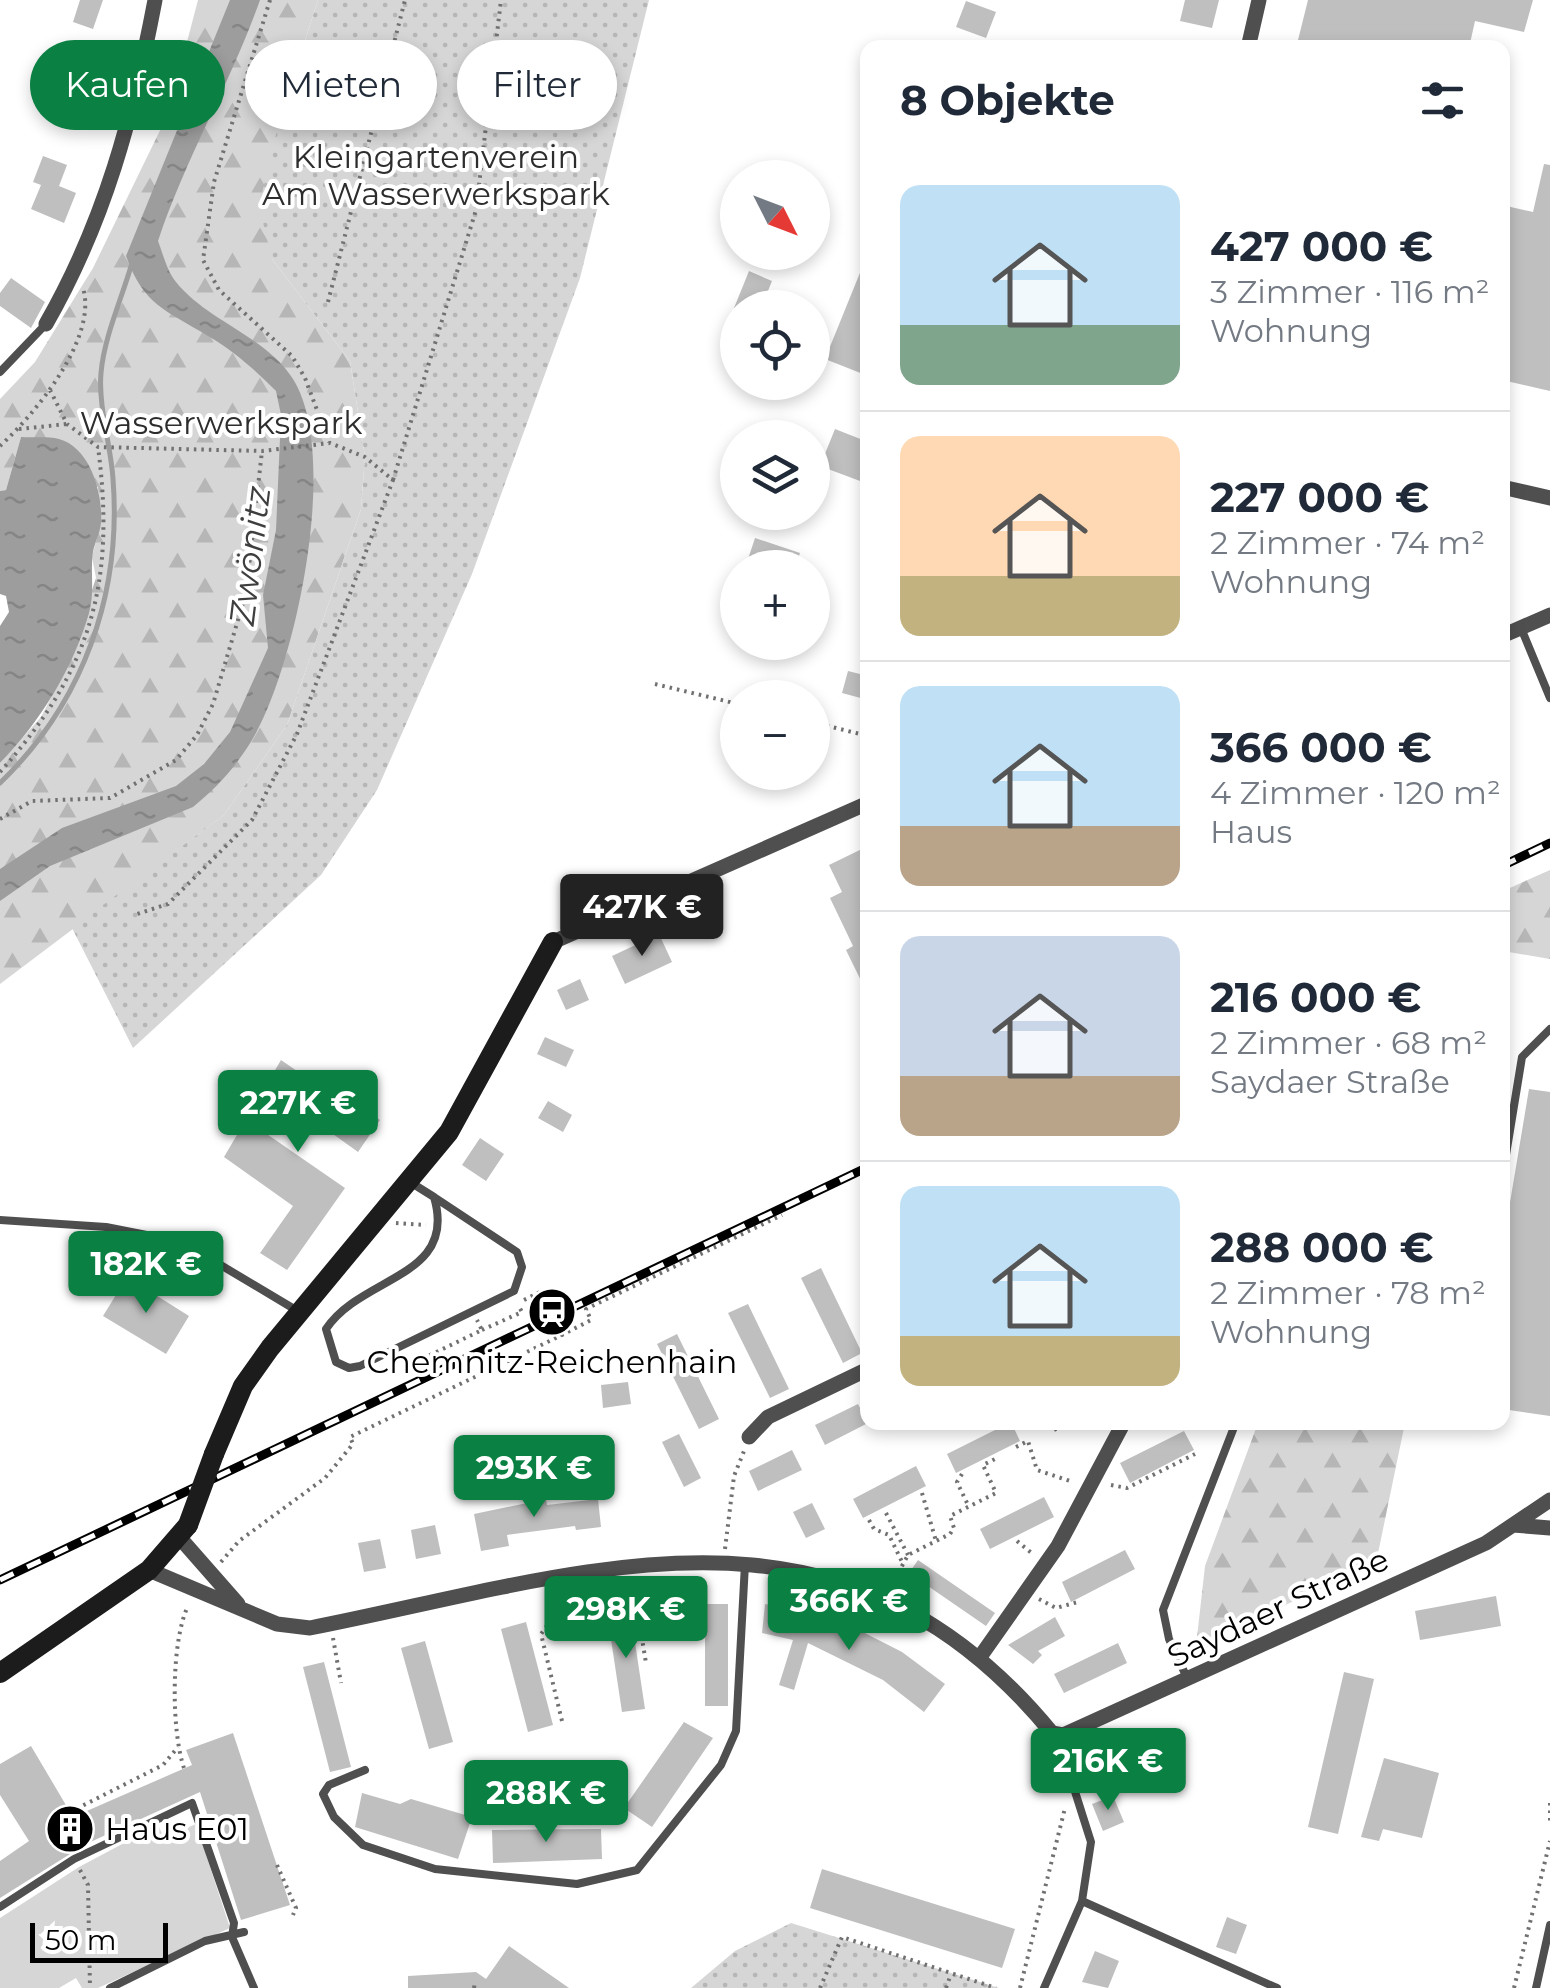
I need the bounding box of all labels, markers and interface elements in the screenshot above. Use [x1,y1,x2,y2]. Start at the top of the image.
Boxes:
chip: Kaufen [30,40,225,130]
chip: Mieten [245,40,437,130]
chip: Filter [457,40,617,130]
icon: filters [1415,73,1470,128]
text: 8 Objekte [900,74,1115,126]
park label: Kleingartenverein Am Wasserwerkspark [262,137,610,213]
north arrow [720,160,830,270]
map controls [720,160,830,790]
text: 427 000 € [1210,220,1433,272]
icon: home [980,225,1100,345]
text: 3 Zimmer · 116 m² [1210,272,1489,311]
button: locate [720,290,830,400]
text: Wohnung [1210,311,1372,350]
park label: Wasserwerkspark [80,403,362,442]
button: layers [720,420,830,530]
text: 227 000 € [1210,471,1429,523]
icon: home [980,476,1100,596]
water label: Zwönitz [220,483,279,629]
text: 2 Zimmer · 74 m² [1210,523,1485,562]
button: + [720,550,830,660]
text: Wohnung [1210,562,1372,601]
button: − [720,680,830,790]
text: 366 000 € [1210,721,1432,773]
icon: home [980,726,1100,846]
text: 4 Zimmer · 120 m² [1210,773,1501,812]
text: Haus [1210,812,1292,851]
pin: 427K € [561,874,723,959]
text: 427K € [582,887,702,926]
text: 216 000 € [1210,971,1421,1023]
icon: home [980,976,1100,1096]
text: 2 Zimmer · 68 m² [1210,1023,1487,1062]
text: Saydaer Straße [1210,1062,1450,1101]
pin: 227K € [217,1070,379,1155]
text: 227K € [240,1083,356,1122]
text: 288 000 € [1210,1221,1434,1273]
icon: home [980,1226,1100,1346]
pin: 182K € [65,1231,227,1316]
text: 182K € [90,1244,202,1283]
text: 2 Zimmer · 78 m² [1210,1273,1486,1312]
station icon: Chemnitz-Reichenhain [526,1286,578,1338]
text: Wohnung [1210,1312,1372,1351]
place label: Chemnitz-Reichenhain [367,1342,737,1381]
pin: 293K € [453,1435,615,1520]
text: 293K € [476,1448,592,1487]
street label: Saydaer Straße [1161,1539,1395,1676]
pin: 366K € [768,1568,930,1653]
pin: 298K € [545,1576,707,1661]
text: 366K € [790,1581,908,1620]
text: 298K € [566,1589,686,1628]
pin: 216K € [1027,1728,1189,1813]
text: 216K € [1053,1741,1163,1780]
pin: 288K € [465,1760,627,1845]
text: 288K € [486,1773,606,1812]
building icon: Haus E01 [44,1803,96,1855]
place label: Haus E01 [105,1809,249,1848]
scale bar [30,1918,168,1962]
text: 50 m [45,1923,116,1957]

